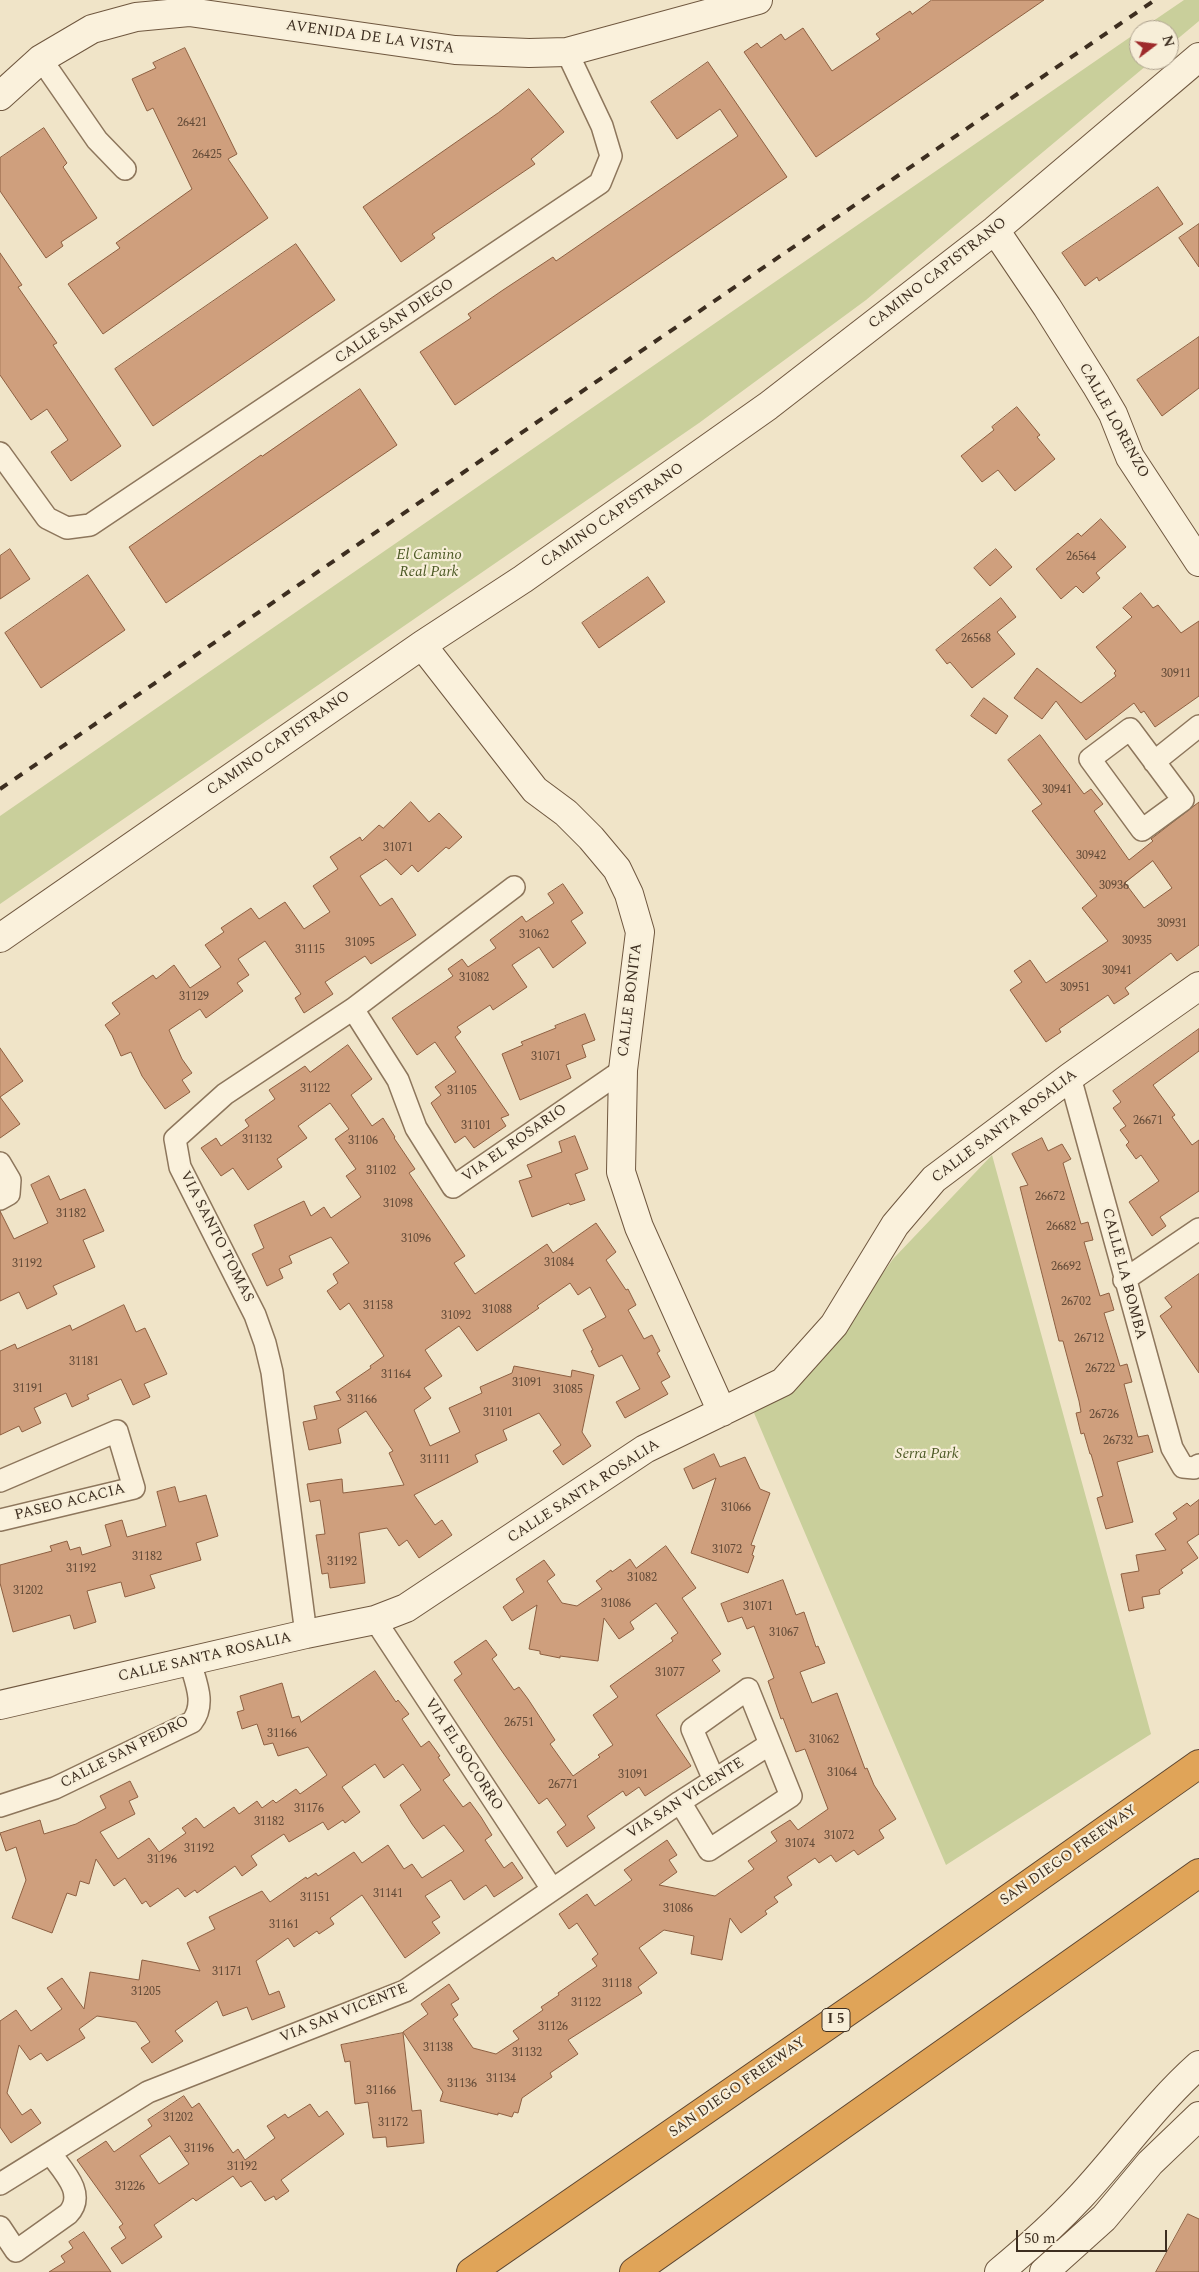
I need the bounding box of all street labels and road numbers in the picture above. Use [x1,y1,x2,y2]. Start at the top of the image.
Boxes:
street label: AVENIDA DE LA VISTA [285,17,455,59]
street label: CAMINO CAPISTRANO [865,214,1011,334]
street label: CALLE SAN DIEGO [332,275,458,369]
street label: CALLE LORENZO [1074,360,1152,482]
street label: CAMINO CAPISTRANO [538,460,688,572]
street label: CAMINO CAPISTRANO [204,688,354,800]
street label: CALLE BONITA [615,942,647,1058]
street label: CALLE SANTA ROSALIA [929,1066,1081,1188]
street label: VIA EL ROSARIO [459,1101,571,1187]
street label: VIA SANTO TOMAS [175,1168,257,1306]
street label: CALLE LA BOMBA [1097,1206,1149,1342]
street label: CALLE SANTA ROSALIA [505,1436,663,1548]
street label: PASEO ACACIA [13,1481,127,1525]
street label: CALLE SANTA ROSALIA [117,1629,293,1687]
street label: VIA EL SOCORRO [420,1696,506,1814]
street label: CALLE SAN PEDRO [58,1713,192,1793]
street label: VIA SAN VICENTE [624,1754,748,1844]
street label: SAN DIEGO FREEWAY [997,1802,1141,1910]
street label: VIA SAN VICENTE [277,1980,411,2048]
road number: I 5 [822,2008,850,2032]
street label: SAN DIEGO FREEWAY [666,2034,810,2142]

